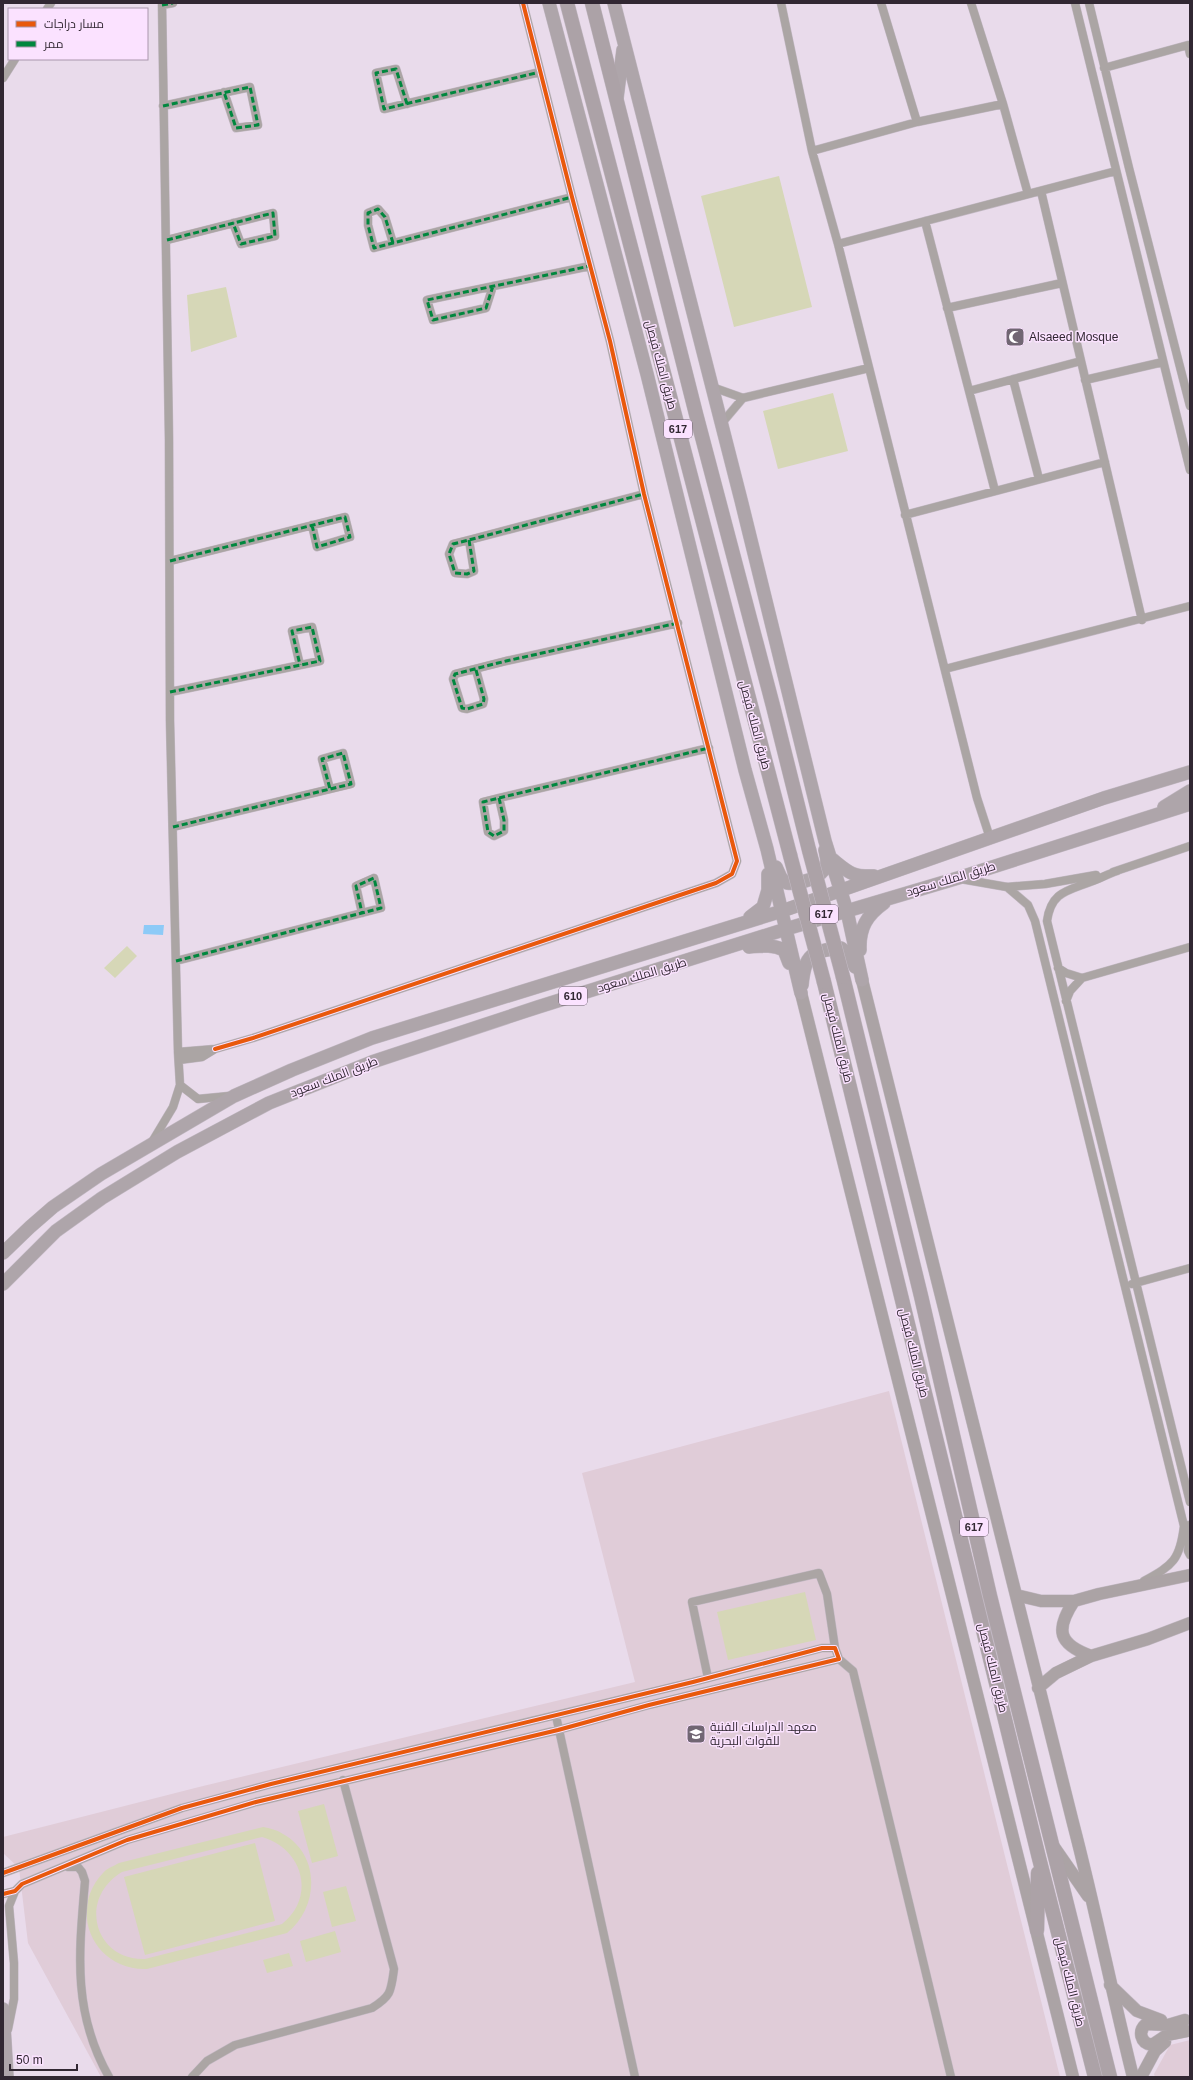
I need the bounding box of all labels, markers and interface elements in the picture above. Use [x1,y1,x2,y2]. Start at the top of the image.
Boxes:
legend [8,8,148,60]
text: مسار دراجات [44,17,104,31]
text: ممر [43,37,63,51]
street label: طريق الملك فيصل [642,319,680,411]
mosque icon: Alsaeed Mosque [1004,326,1026,348]
place label: Alsaeed Mosque [1029,330,1119,344]
road number: 617 [664,420,692,438]
street label: طريق الملك فيصل [736,679,774,771]
street label: طريق الملك سعود [905,859,997,899]
road number: 617 [810,905,838,923]
street label: طريق الملك سعود [596,955,688,995]
road number: 610 [559,987,587,1005]
street label: طريق الملك فيصل [820,992,856,1084]
street label: طريق الملك سعود [288,1054,380,1100]
street label: طريق الملك فيصل [896,1307,932,1399]
road number: 617 [960,1518,988,1536]
street label: طريق الملك فيصل [975,1622,1011,1714]
place label: معهد الدراسات الفنية للقوات البحرية [710,1720,817,1748]
school or university icon: معهد الدراسات الفنية للقوات البحرية [685,1723,707,1745]
street label: طريق الملك فيصل [1052,1936,1088,2028]
scale bar [10,2046,77,2072]
text: 50 m [16,2053,43,2067]

